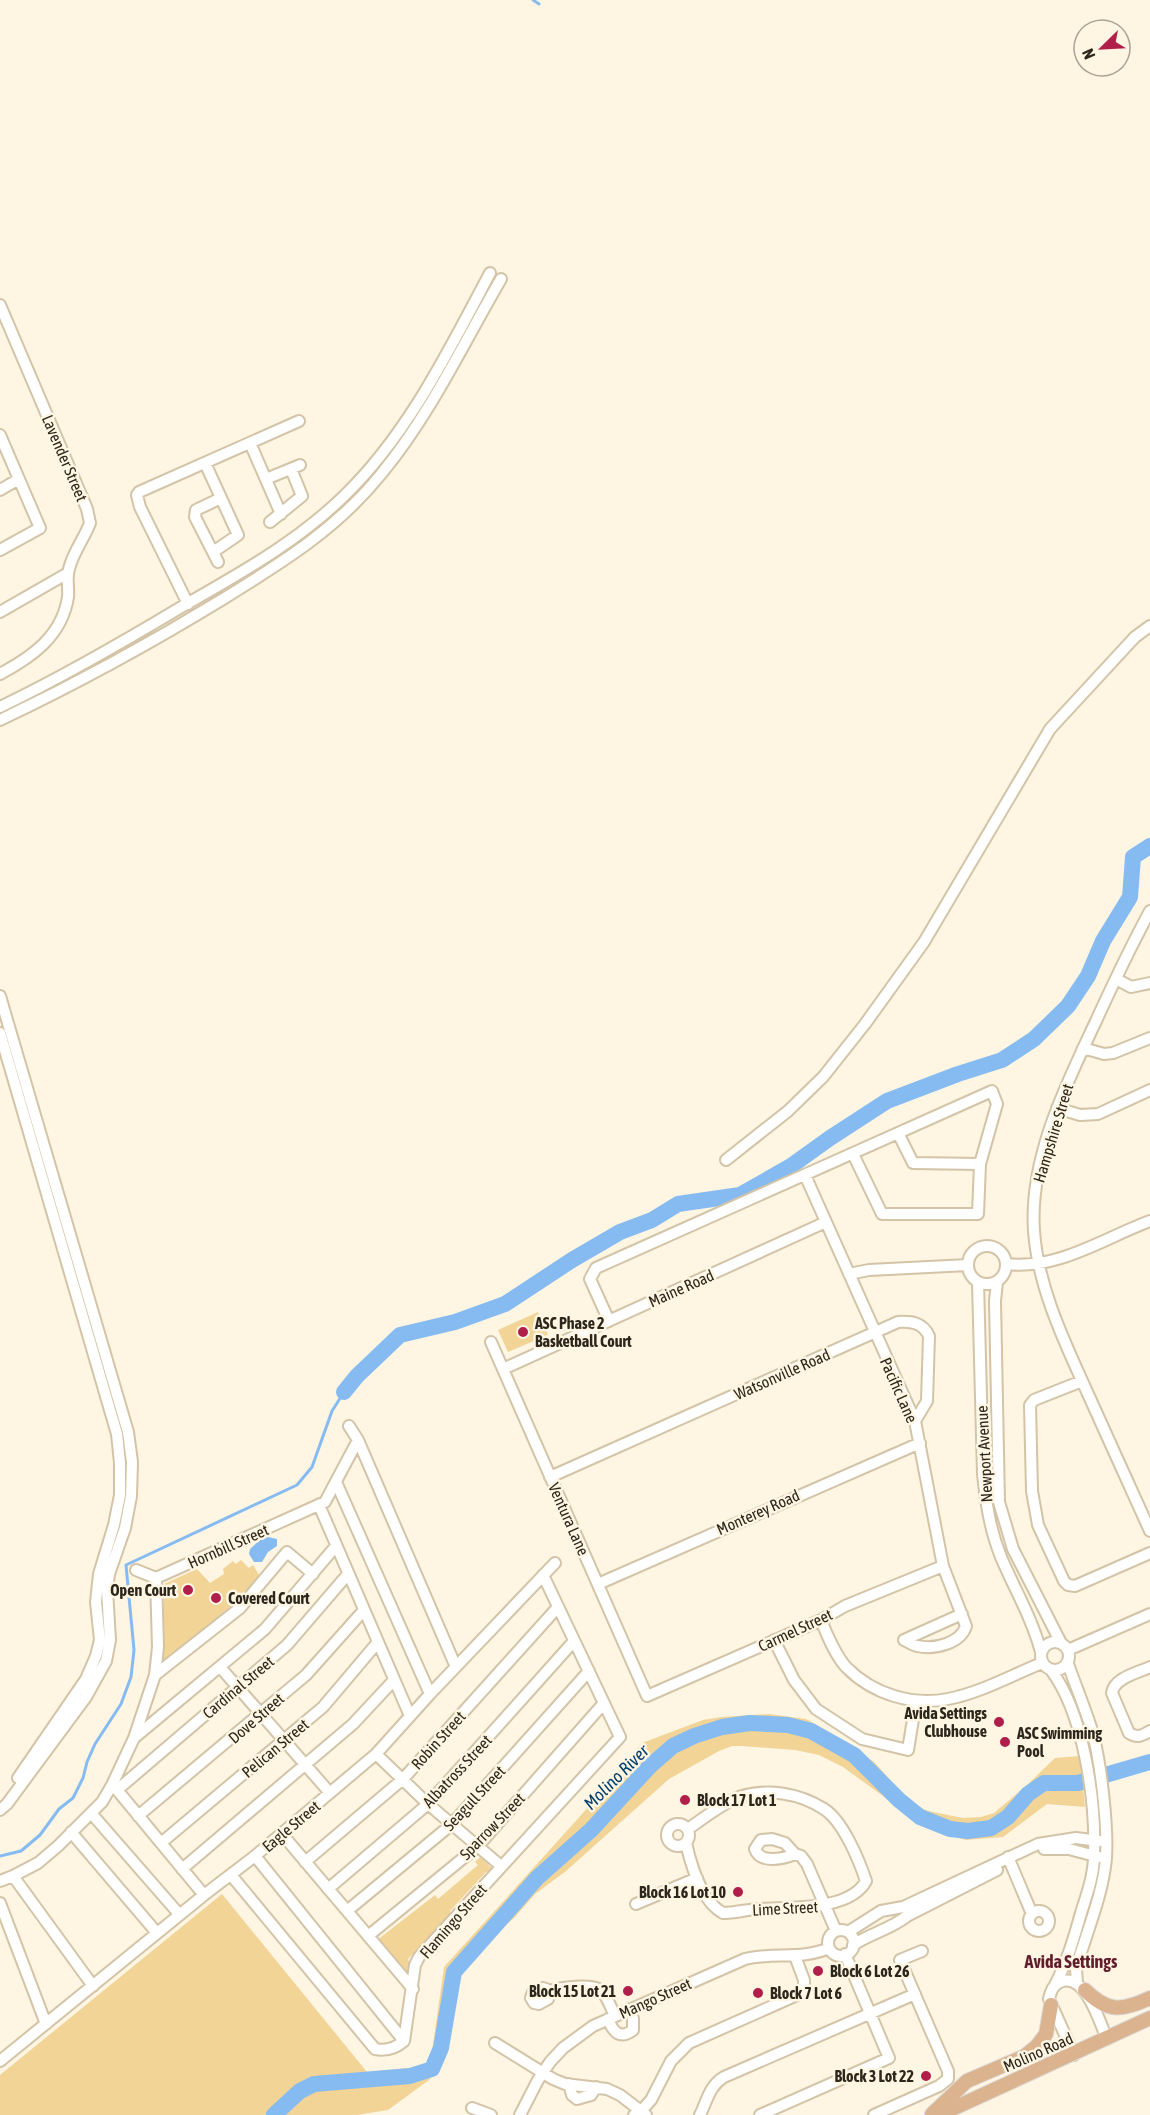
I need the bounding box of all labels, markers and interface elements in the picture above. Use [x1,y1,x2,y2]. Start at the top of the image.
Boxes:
north arrow [1072,18,1132,78]
text: N [1078,46,1098,62]
street label: Lavender Street [39,412,91,504]
street label: Hampshire Street [1029,1081,1078,1185]
street label: Maine Road [646,1266,716,1310]
place label: ASC Phase 2 Basketball Court [534,1314,632,1350]
marker: ASC Phase 2 Basketball Court [516,1325,530,1339]
street label: Watsonville Road [731,1345,833,1403]
street label: Pacific Lane [877,1355,921,1425]
street label: Newport Avenue [972,1405,997,1503]
street label: Ventura Lane [545,1480,593,1558]
street label: Monterey Road [714,1486,803,1539]
street label: Hornbill Street [185,1520,271,1572]
place label: Open Court [110,1581,176,1599]
marker: Open Court [181,1583,195,1597]
place label: Covered Court [228,1589,310,1607]
marker: Covered Court [209,1591,223,1605]
street label: Carmel Street [755,1605,835,1655]
street label: Cardinal Street [199,1652,278,1722]
street label: Dove Street [225,1689,288,1747]
place label: Avida Settings Clubhouse [904,1704,987,1740]
street label: Robin Street [407,1707,469,1773]
street label: Pelican Street [238,1715,312,1781]
marker: Avida Settings Clubhouse [992,1715,1006,1729]
place label: ASC Swimming Pool [1016,1724,1102,1760]
street label: Albatross Street [419,1731,495,1811]
marker: ASC Swimming Pool [998,1735,1012,1749]
water label: Molino River [579,1740,653,1814]
street label: Seagull Street [440,1762,509,1835]
street label: Sparrow Street [456,1789,529,1864]
place label: Block 17 Lot 1 [697,1791,777,1809]
marker: Block 17 Lot 1 [678,1793,692,1807]
street label: Eagle Street [258,1796,324,1856]
street label: Flamingo Street [416,1880,491,1962]
place label: Block 16 Lot 10 [639,1883,726,1901]
marker: Block 16 Lot 10 [731,1885,745,1899]
street label: Lime Street [752,1897,819,1919]
district label: Avida Settings [1024,1951,1118,1972]
place label: Block 6 Lot 26 [830,1962,910,1980]
marker: Block 6 Lot 26 [811,1964,825,1978]
street label: Mango Street [616,1974,695,2023]
place label: Block 15 Lot 21 [529,1982,616,2000]
marker: Block 15 Lot 21 [621,1984,635,1998]
place label: Block 7 Lot 6 [770,1984,843,2002]
marker: Block 7 Lot 6 [751,1986,765,2000]
street label: Molino Road [1000,2029,1076,2075]
place label: Block 3 Lot 22 [834,2067,914,2085]
marker: Block 3 Lot 22 [919,2069,933,2083]

